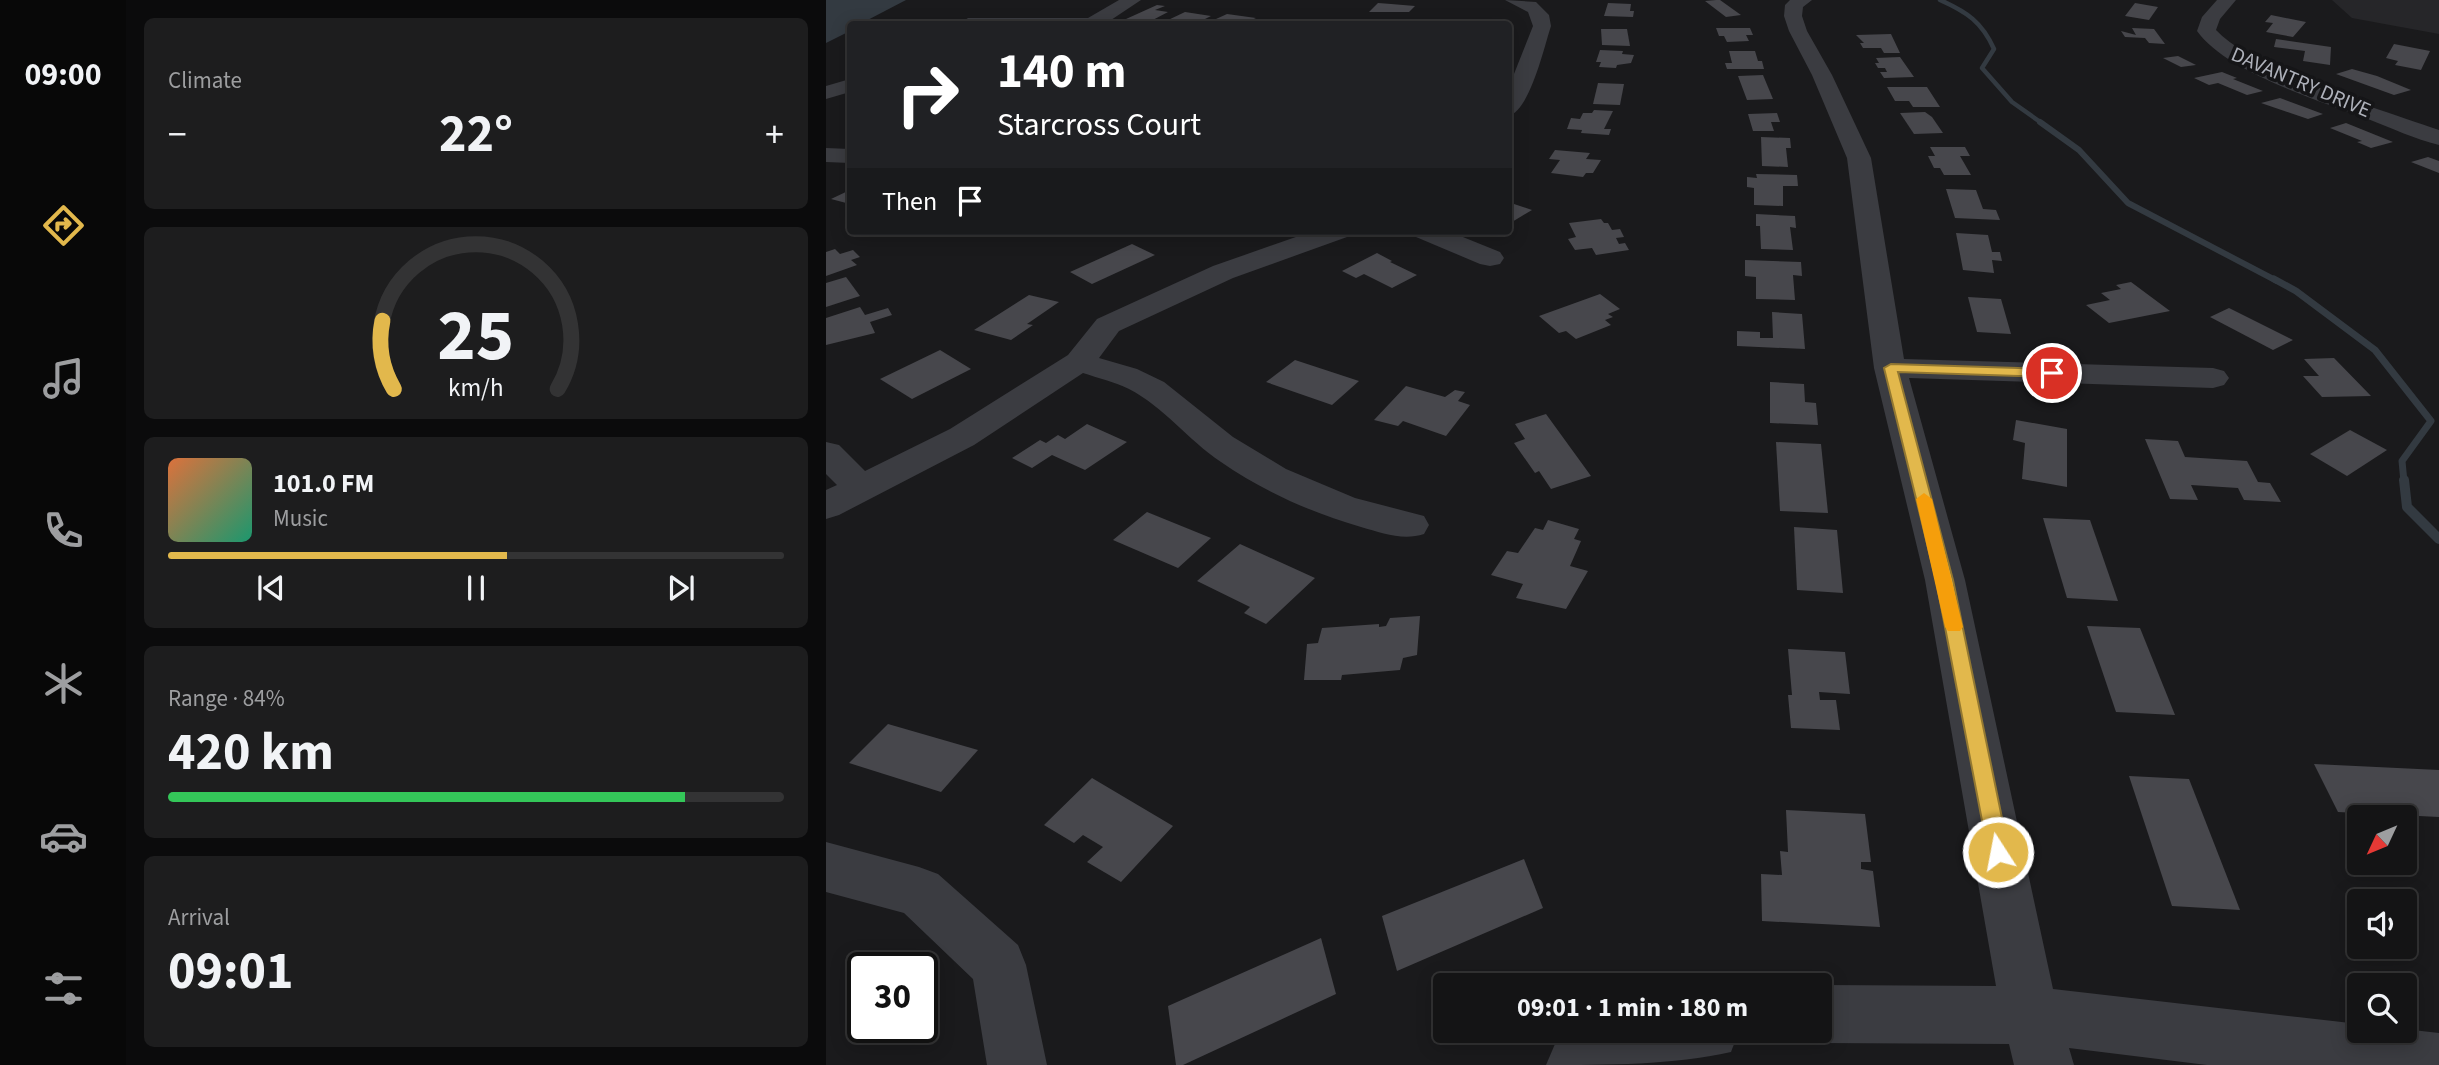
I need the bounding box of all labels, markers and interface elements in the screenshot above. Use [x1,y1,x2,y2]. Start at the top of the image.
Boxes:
text: 140 m [997,37,1126,107]
street label: DAVANTRY DRIVE [2227,39,2375,125]
icon: right [882,49,973,140]
text: 09:00 [24,52,102,98]
text: Climate [168,64,242,97]
text: 22° [439,98,513,172]
text: Starcross Court [997,102,1201,148]
text: − [168,108,187,162]
text: + [765,108,784,162]
icon: arrive [951,182,989,220]
text: Then [882,183,937,220]
icon: directions [39,201,88,250]
text: 25 [438,285,514,389]
pin [2022,343,2082,403]
icon: music [39,354,88,403]
icon: arrive [2033,354,2071,392]
text: km/h [448,370,504,406]
text: 101.0 FM [273,465,374,502]
text: Music [273,502,328,535]
icon: phone [39,506,88,555]
icon: previous [252,569,290,607]
icon: pause [457,569,495,607]
icon: next [662,569,700,607]
icon: climate [39,659,88,708]
text: Range · 84% [168,682,285,715]
text: 420 km [168,716,334,790]
north arrow [2347,805,2417,875]
map controls [2347,805,2417,1043]
icon: car [39,812,88,861]
position arrow [1961,815,2035,889]
button: sound [2347,889,2417,959]
text: Arrival [168,901,230,934]
text: 09:01 [168,935,293,1009]
speed limit sign: 30 [847,952,938,1043]
icon: filters [39,964,88,1013]
button: search [2347,973,2417,1043]
text: 09:01 · 1 min · 180 m [1517,989,1748,1026]

